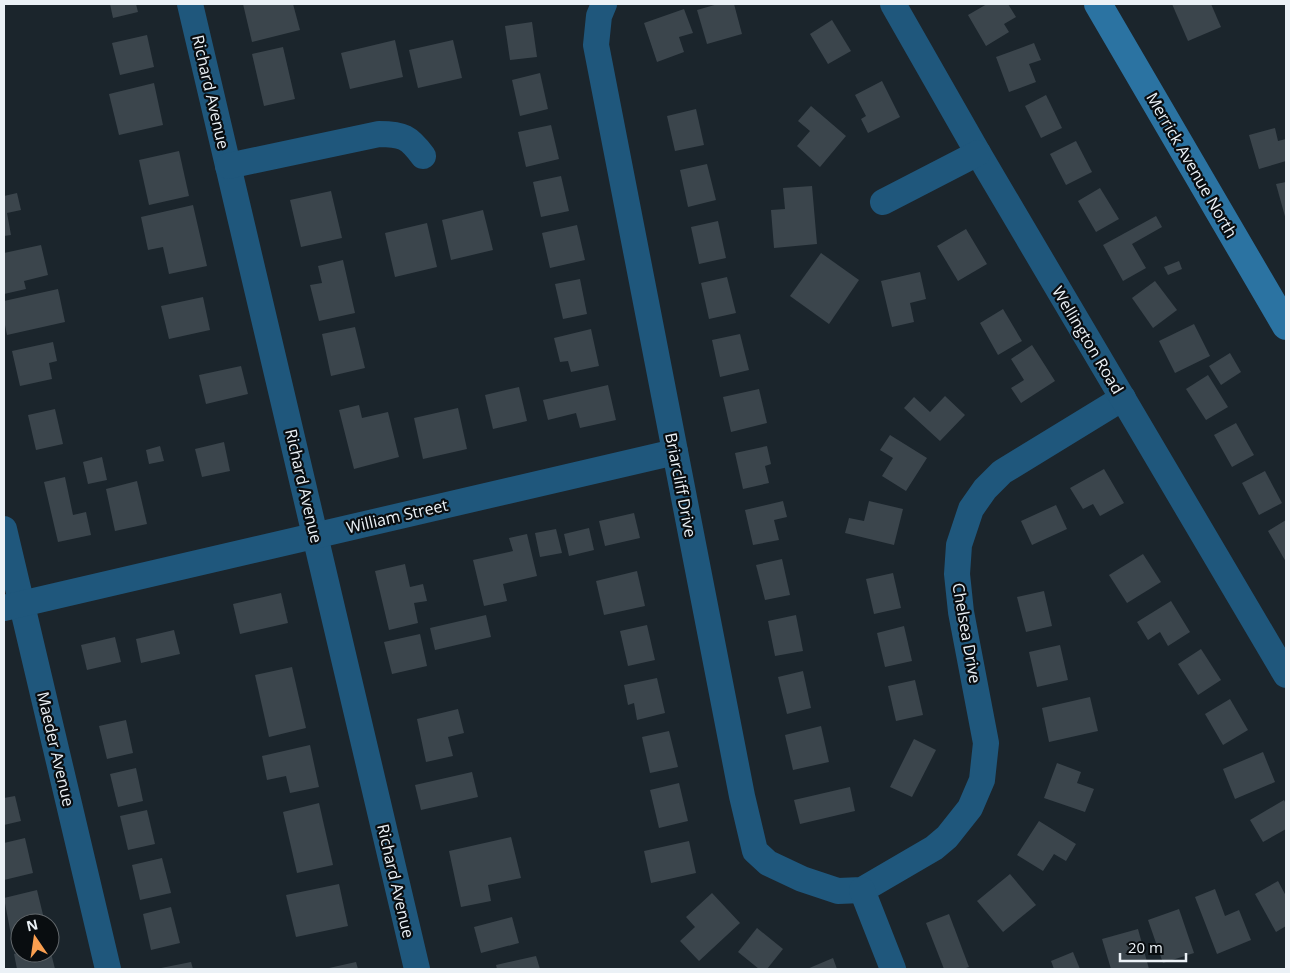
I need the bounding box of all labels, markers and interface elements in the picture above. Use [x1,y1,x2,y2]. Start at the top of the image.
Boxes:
street label: Richard Avenue [187,33,235,151]
street label: Merrick Avenue North [1141,88,1243,242]
street label: Wellington Road [1047,282,1129,398]
street label: Richard Avenue [280,427,328,545]
street label: Briarcliff Drive [660,431,702,539]
street label: William Street [344,494,450,538]
street label: Chelsea Drive [947,581,987,685]
street label: Maeder Avenue [32,689,80,809]
street label: Richard Avenue [372,822,420,940]
north arrow [10,913,60,963]
text: N [24,914,40,935]
scale bar [1120,930,1186,962]
text: 20 m [1128,937,1163,957]

